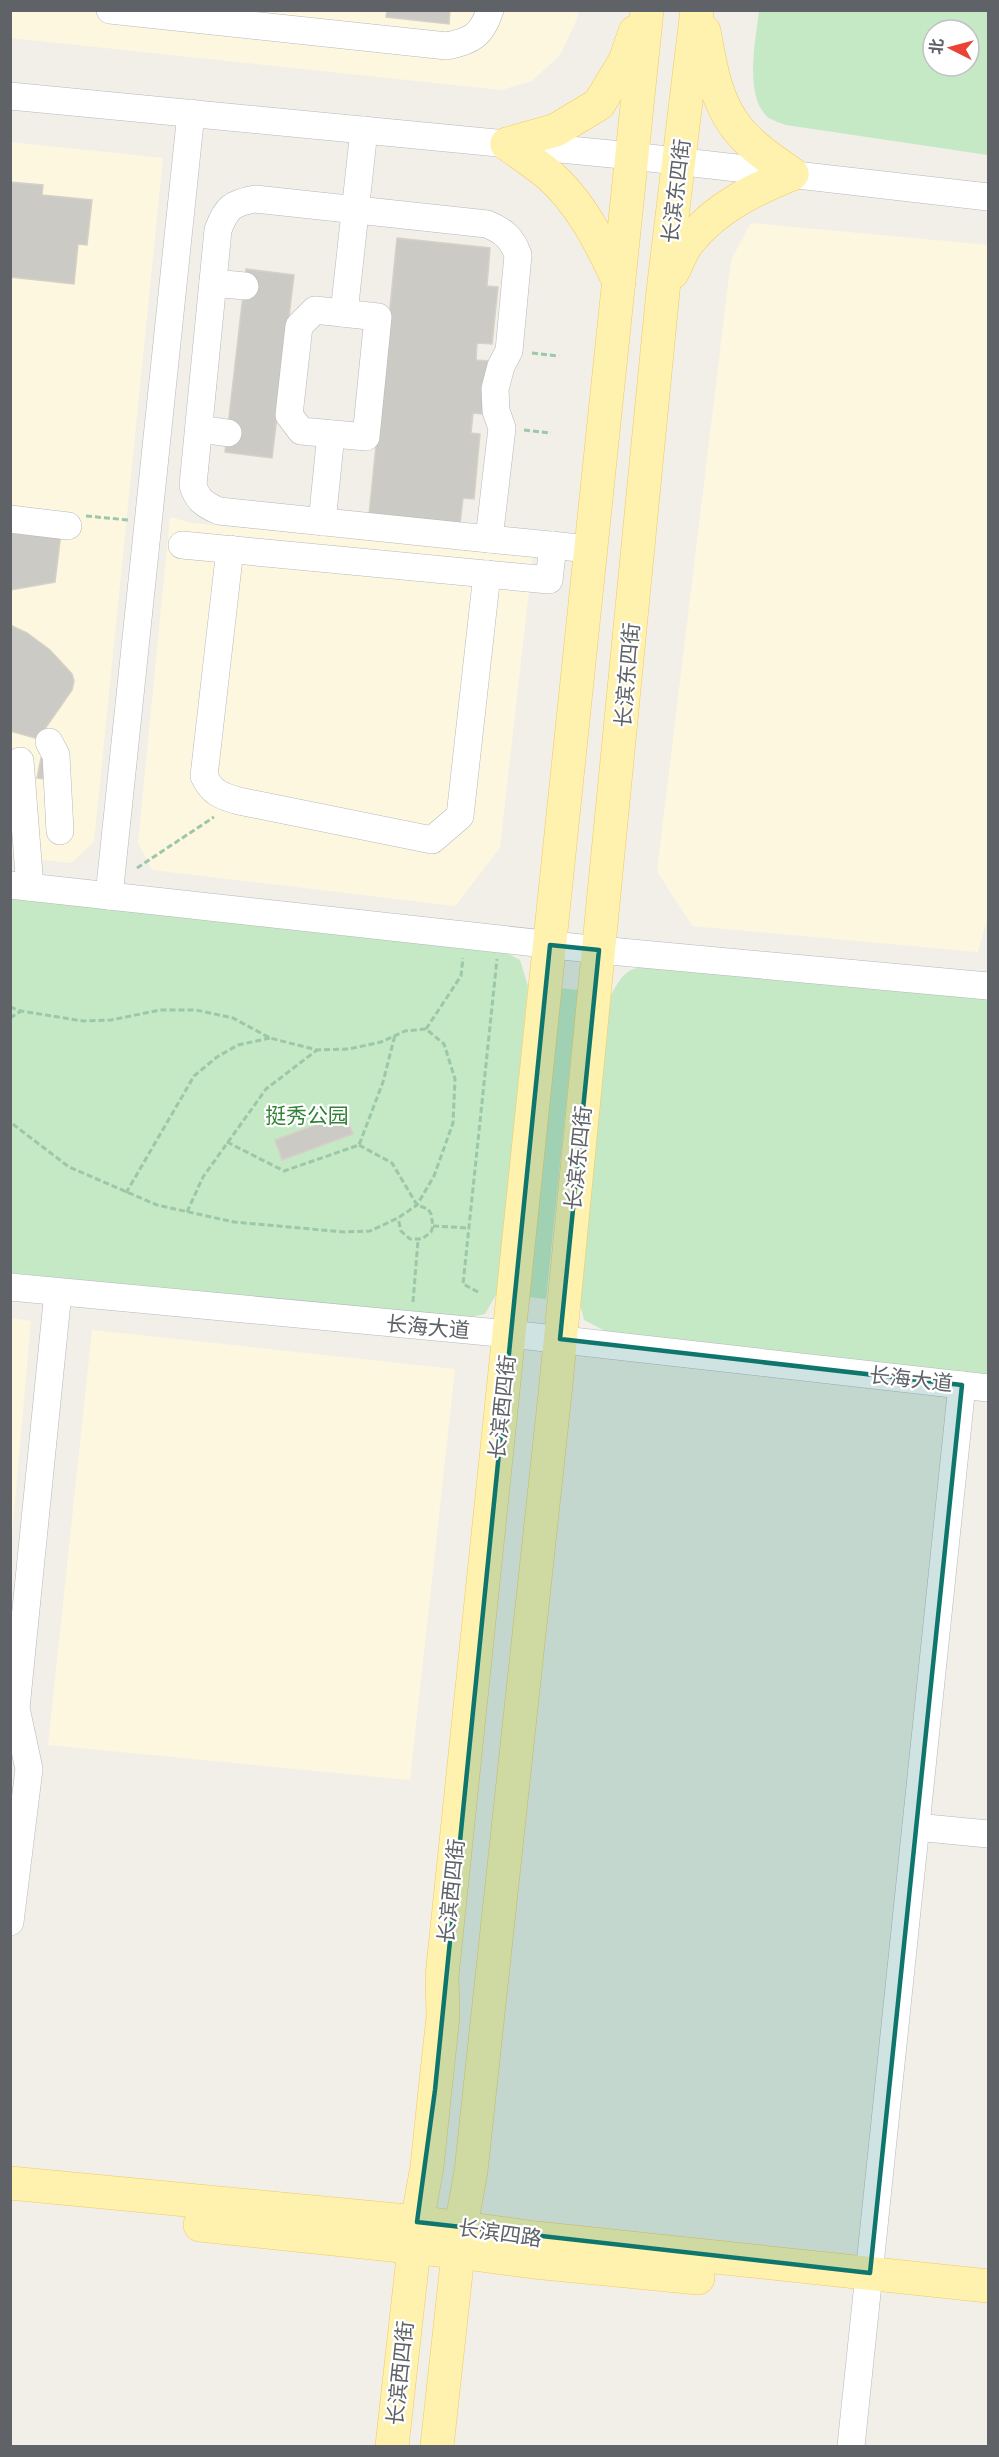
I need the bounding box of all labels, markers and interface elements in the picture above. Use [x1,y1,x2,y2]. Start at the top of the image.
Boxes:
north arrow [921,18,981,78]
text: 北 [926,38,947,55]
street label: 长滨东四街 [657,137,695,245]
street label: 长滨东四街 [610,622,644,728]
park label: 挺秀公园 [265,1103,349,1128]
street label: 长滨东四街 [560,1104,596,1212]
street label: 长海大道 [385,1311,471,1343]
street label: 长滨西四街 [484,1353,520,1461]
street label: 长海大道 [868,1362,954,1396]
street label: 长滨西四街 [433,1837,469,1945]
street label: 长滨四路 [457,2215,543,2251]
street label: 长滨西四街 [382,2319,418,2427]

